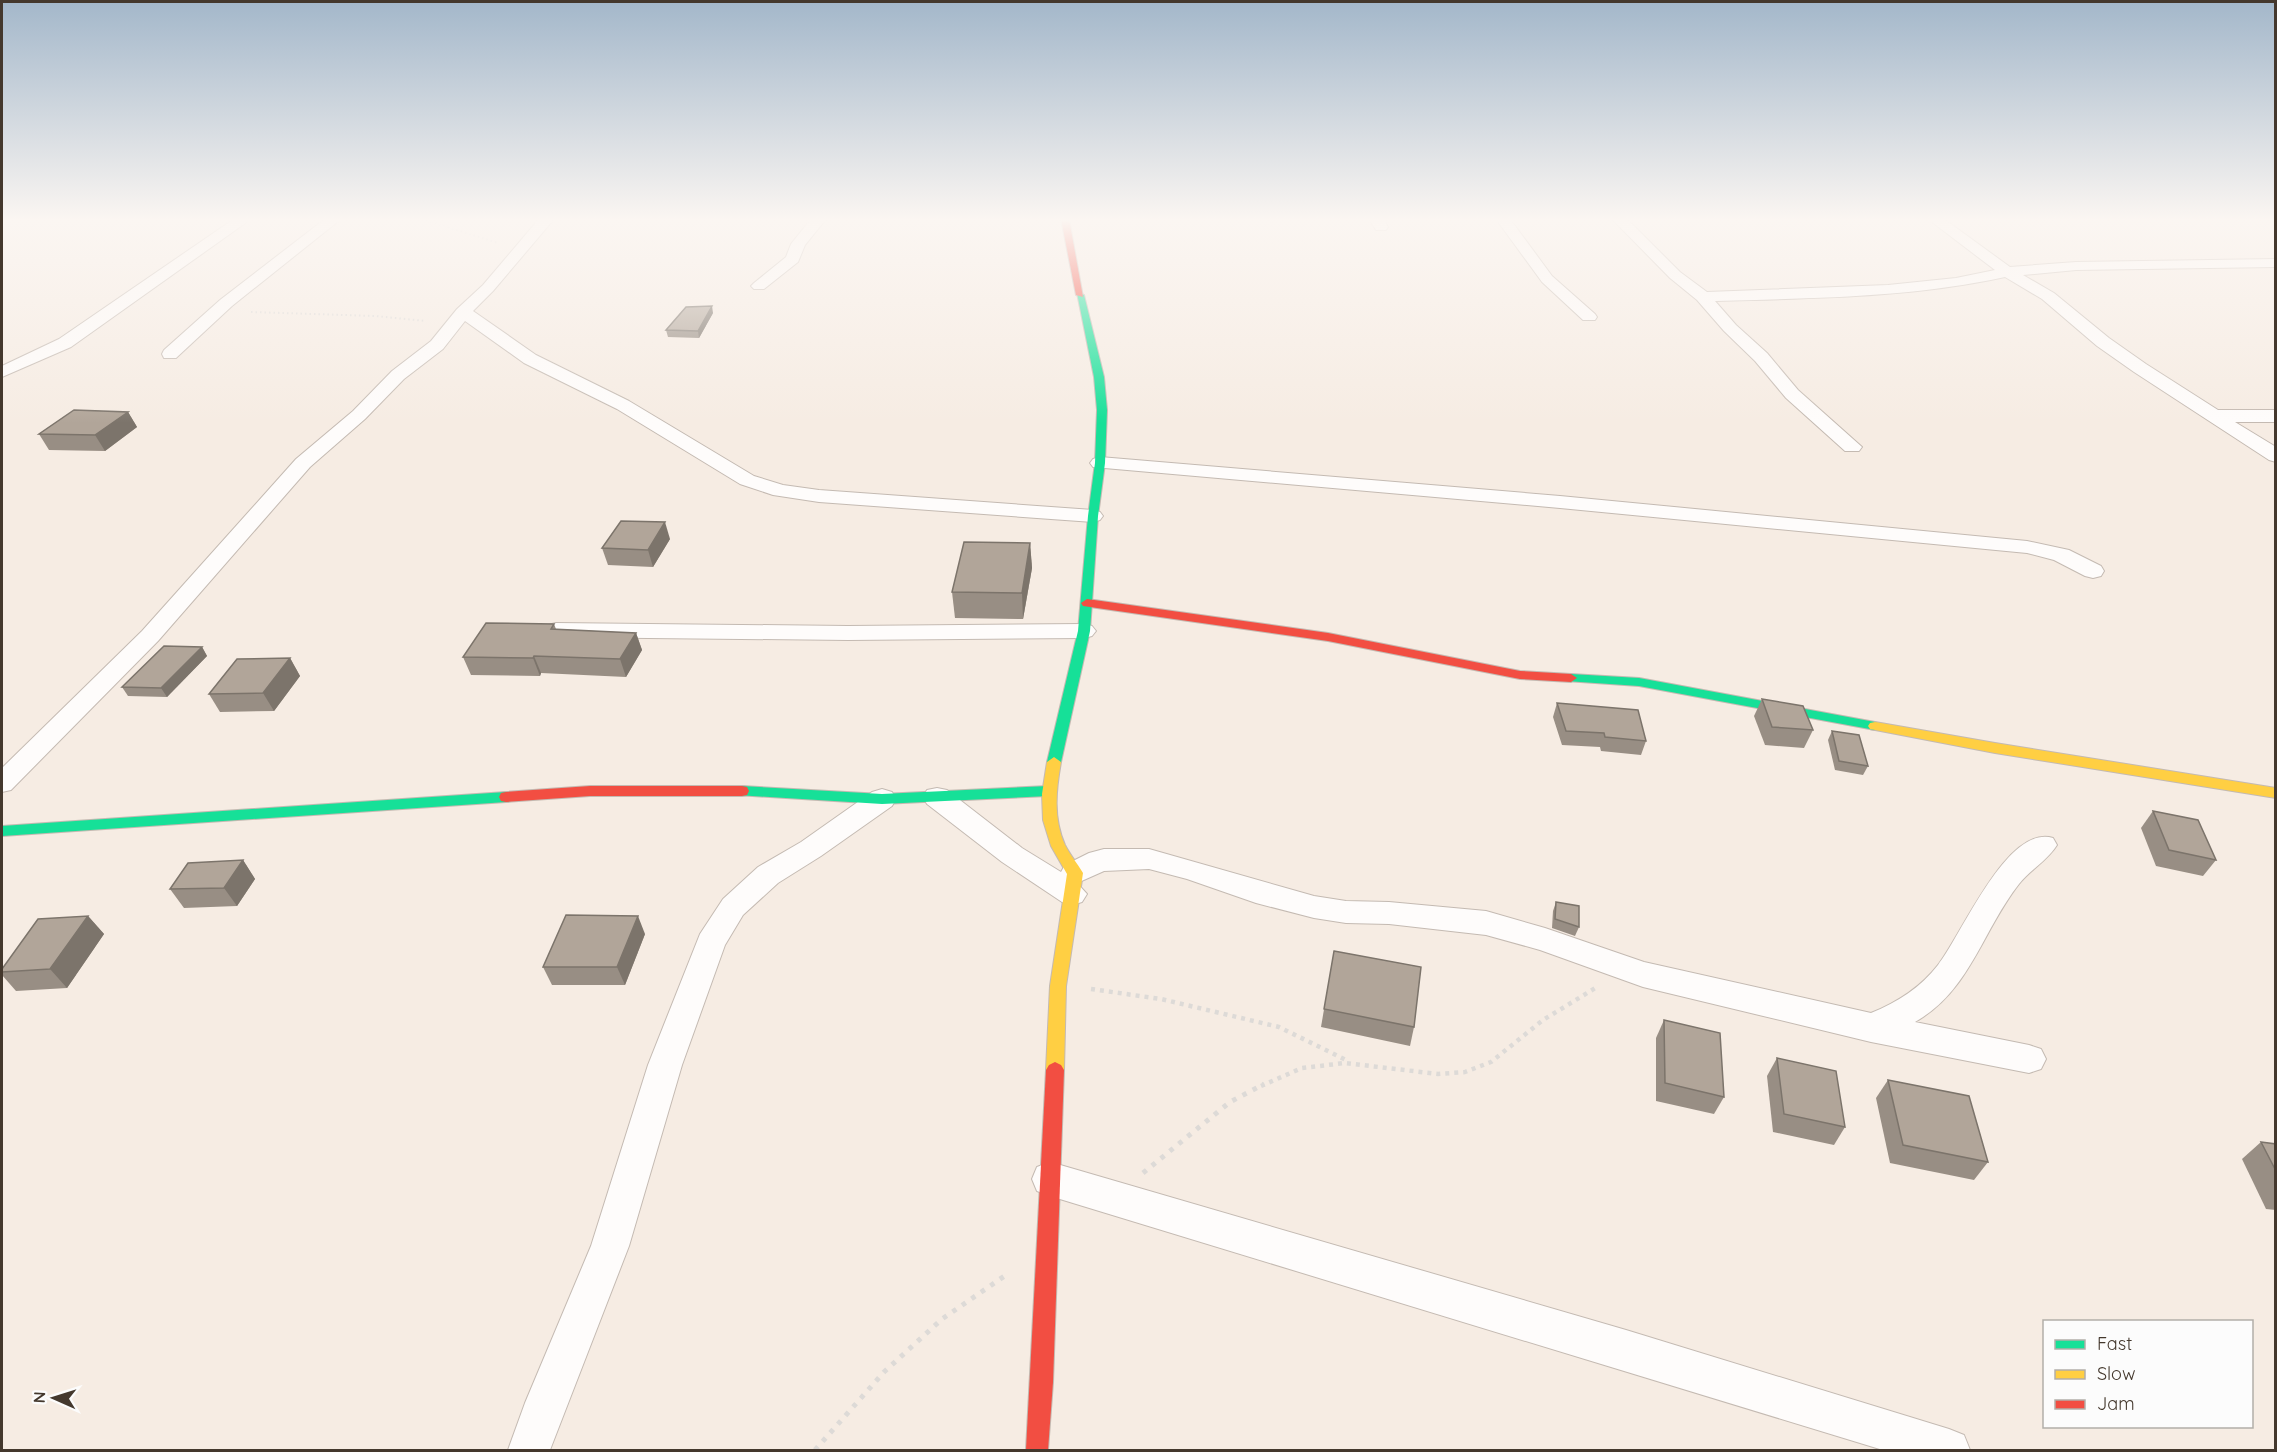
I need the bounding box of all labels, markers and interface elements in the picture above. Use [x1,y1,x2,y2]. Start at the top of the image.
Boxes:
legend [2043,1320,2253,1428]
text: Fast [2097,1332,2132,1355]
text: Slow [2097,1362,2135,1385]
north arrow [24,1368,84,1428]
text: N [29,1391,49,1404]
text: Jam [2097,1392,2135,1415]

